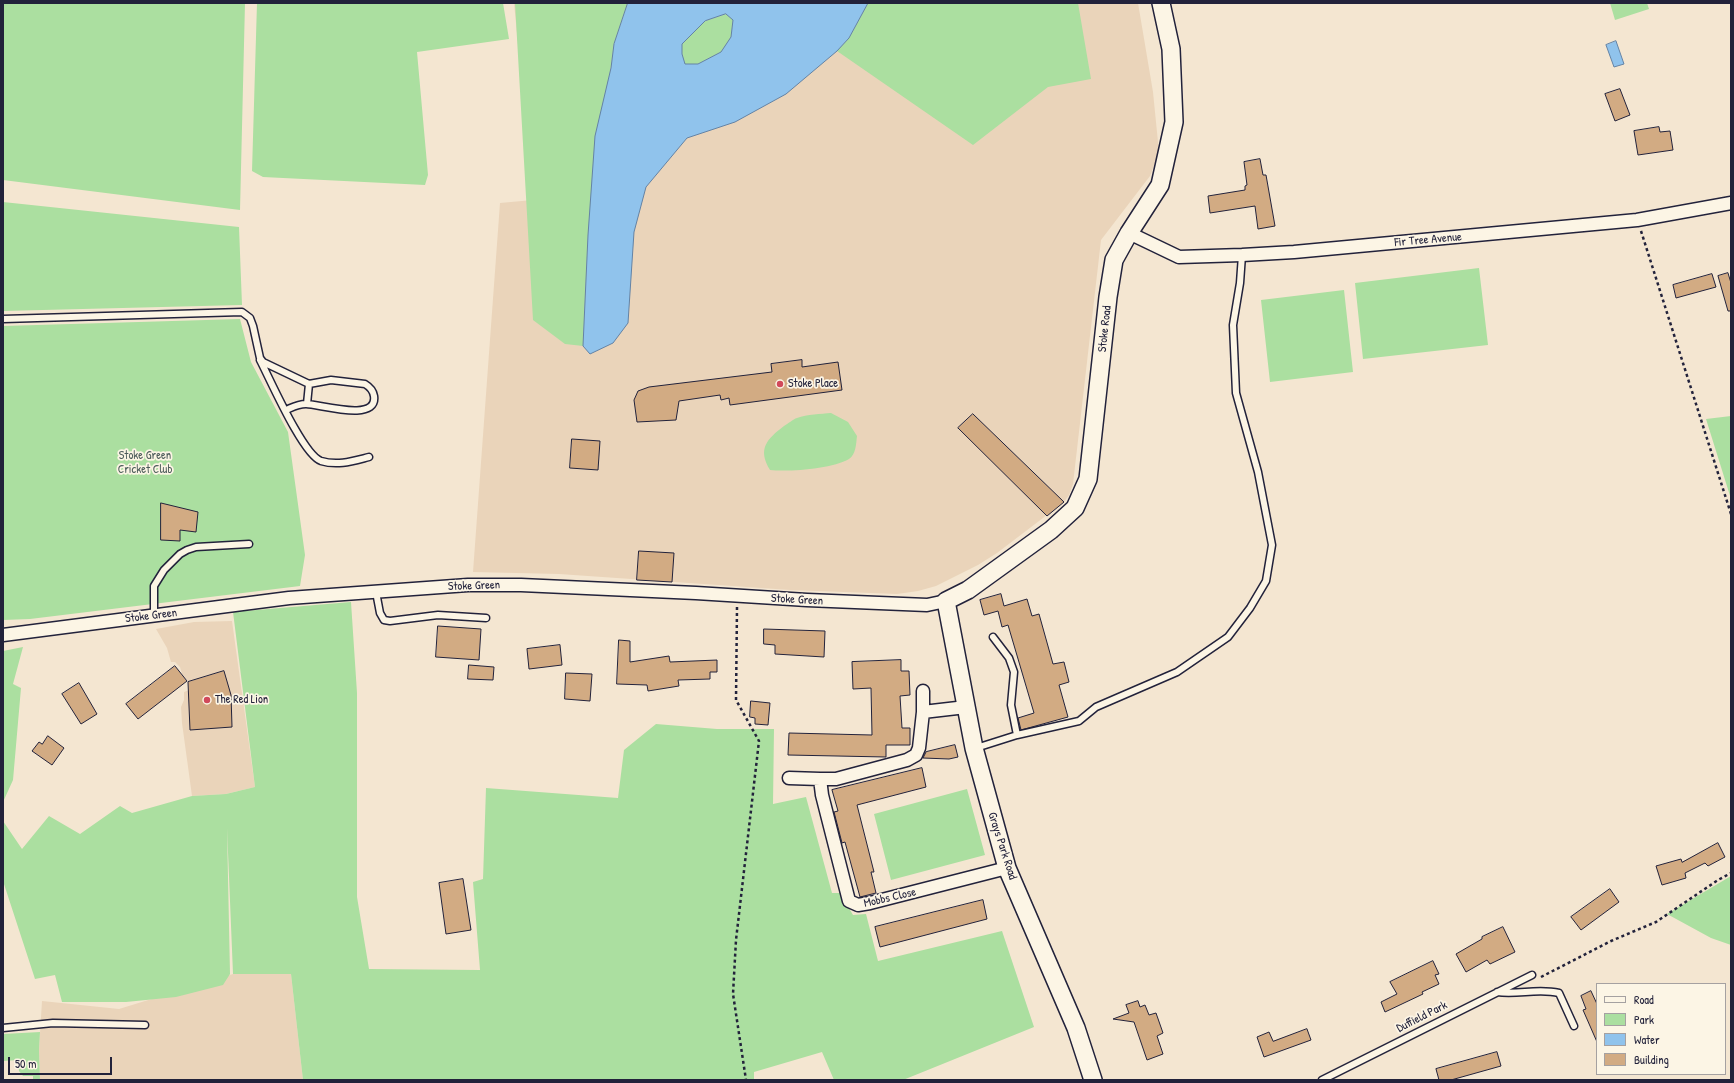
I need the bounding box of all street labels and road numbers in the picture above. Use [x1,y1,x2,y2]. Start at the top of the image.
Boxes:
street label: Fir Tree Avenue [1394,230,1462,250]
street label: Stoke Road [1095,305,1115,353]
street label: Stoke Green [448,578,500,594]
street label: Stoke Green [770,591,824,609]
street label: Stoke Green [124,606,178,626]
street label: Grays Park Road [984,810,1020,882]
street label: Mobbs Close [862,885,918,911]
street label: Duffield Park [1394,998,1450,1036]

